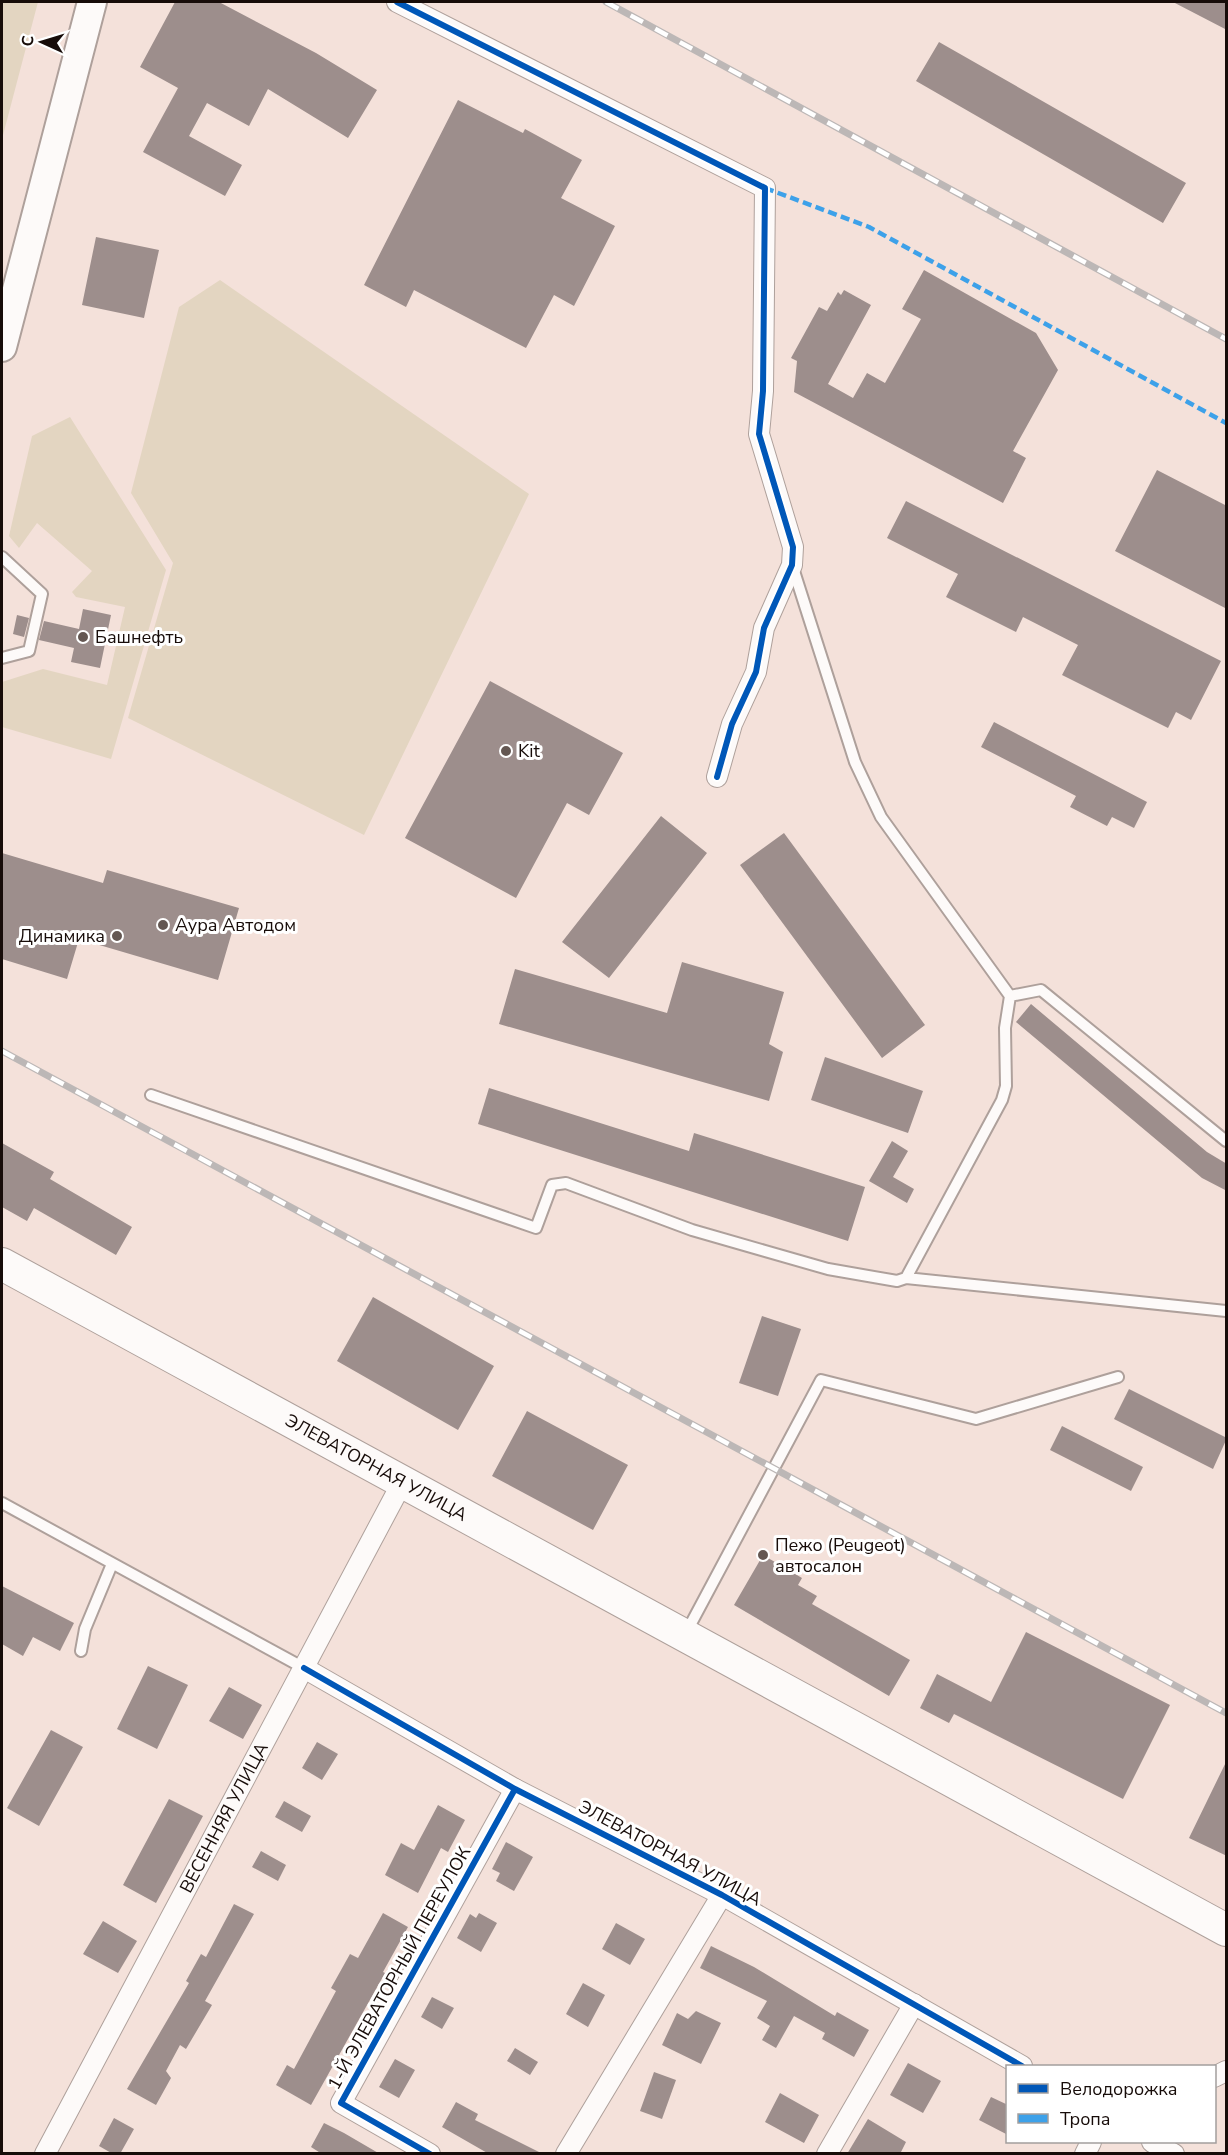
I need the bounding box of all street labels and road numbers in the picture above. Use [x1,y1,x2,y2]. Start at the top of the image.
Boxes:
street label: ЭЛЕВАТОРНАЯ УЛИЦА [281,1408,472,1527]
street label: ВЕСЕННЯЯ УЛИЦА [174,1738,274,1897]
street label: ЭЛЕВАТОРНАЯ УЛИЦА [574,1795,766,1911]
street label: 1-Й ЭЛЕВАТОРНЫЙ ПЕРЕУЛОК [322,1842,476,2094]

